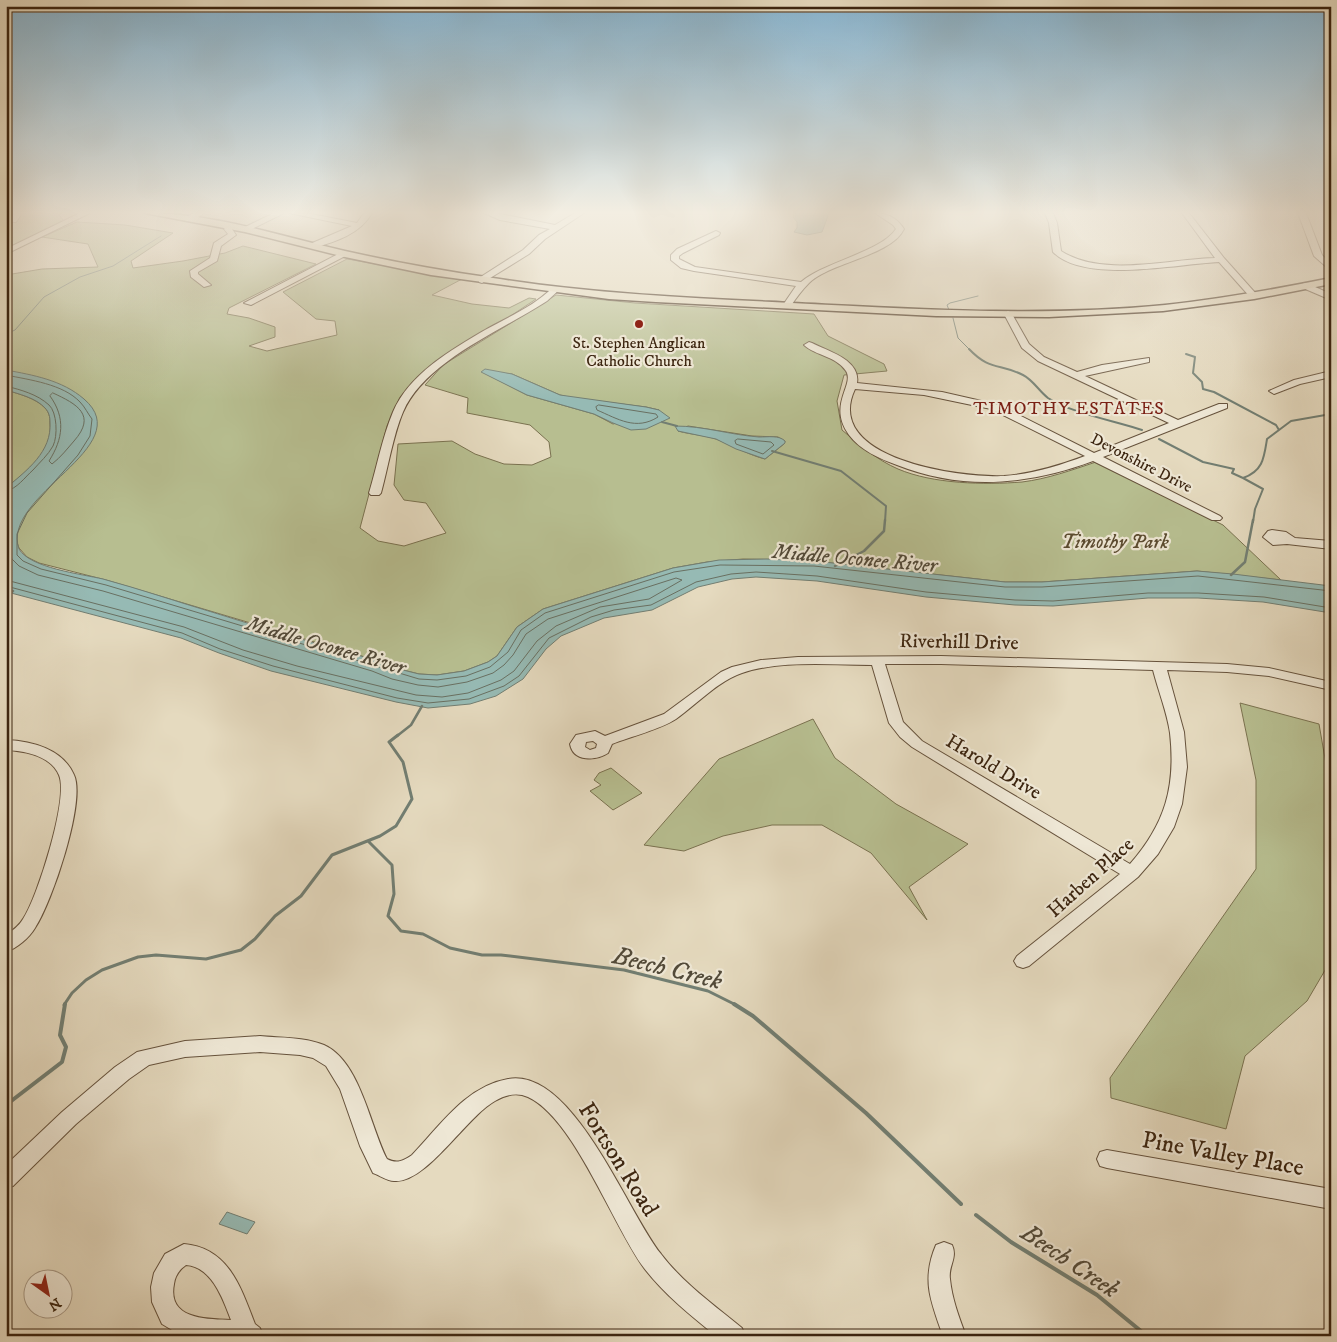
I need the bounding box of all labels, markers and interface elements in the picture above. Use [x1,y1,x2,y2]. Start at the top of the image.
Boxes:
marker: St. Stephen Anglican Catholic Church [633,318,645,330]
place label: St. Stephen Anglican Catholic Church [573,333,706,371]
district label: TIMOTHY ESTATES [973,398,1165,420]
street label: Devonshire Drive [1087,429,1196,497]
park label: Timothy Park [1061,530,1169,555]
water label: Middle Oconee River [770,539,940,579]
water label: Middle Oconee River [241,610,410,682]
street label: Riverhill Drive [899,629,1019,656]
street label: Harold Drive [941,729,1046,806]
street label: Harben Place [1042,833,1140,924]
water label: Beech Creek [609,940,726,997]
street label: Fortson Road [571,1097,665,1222]
street label: Pine Valley Place [1140,1125,1306,1183]
water label: Beech Creek [1015,1217,1125,1306]
north arrow [22,1270,72,1320]
text: N [44,1293,64,1315]

